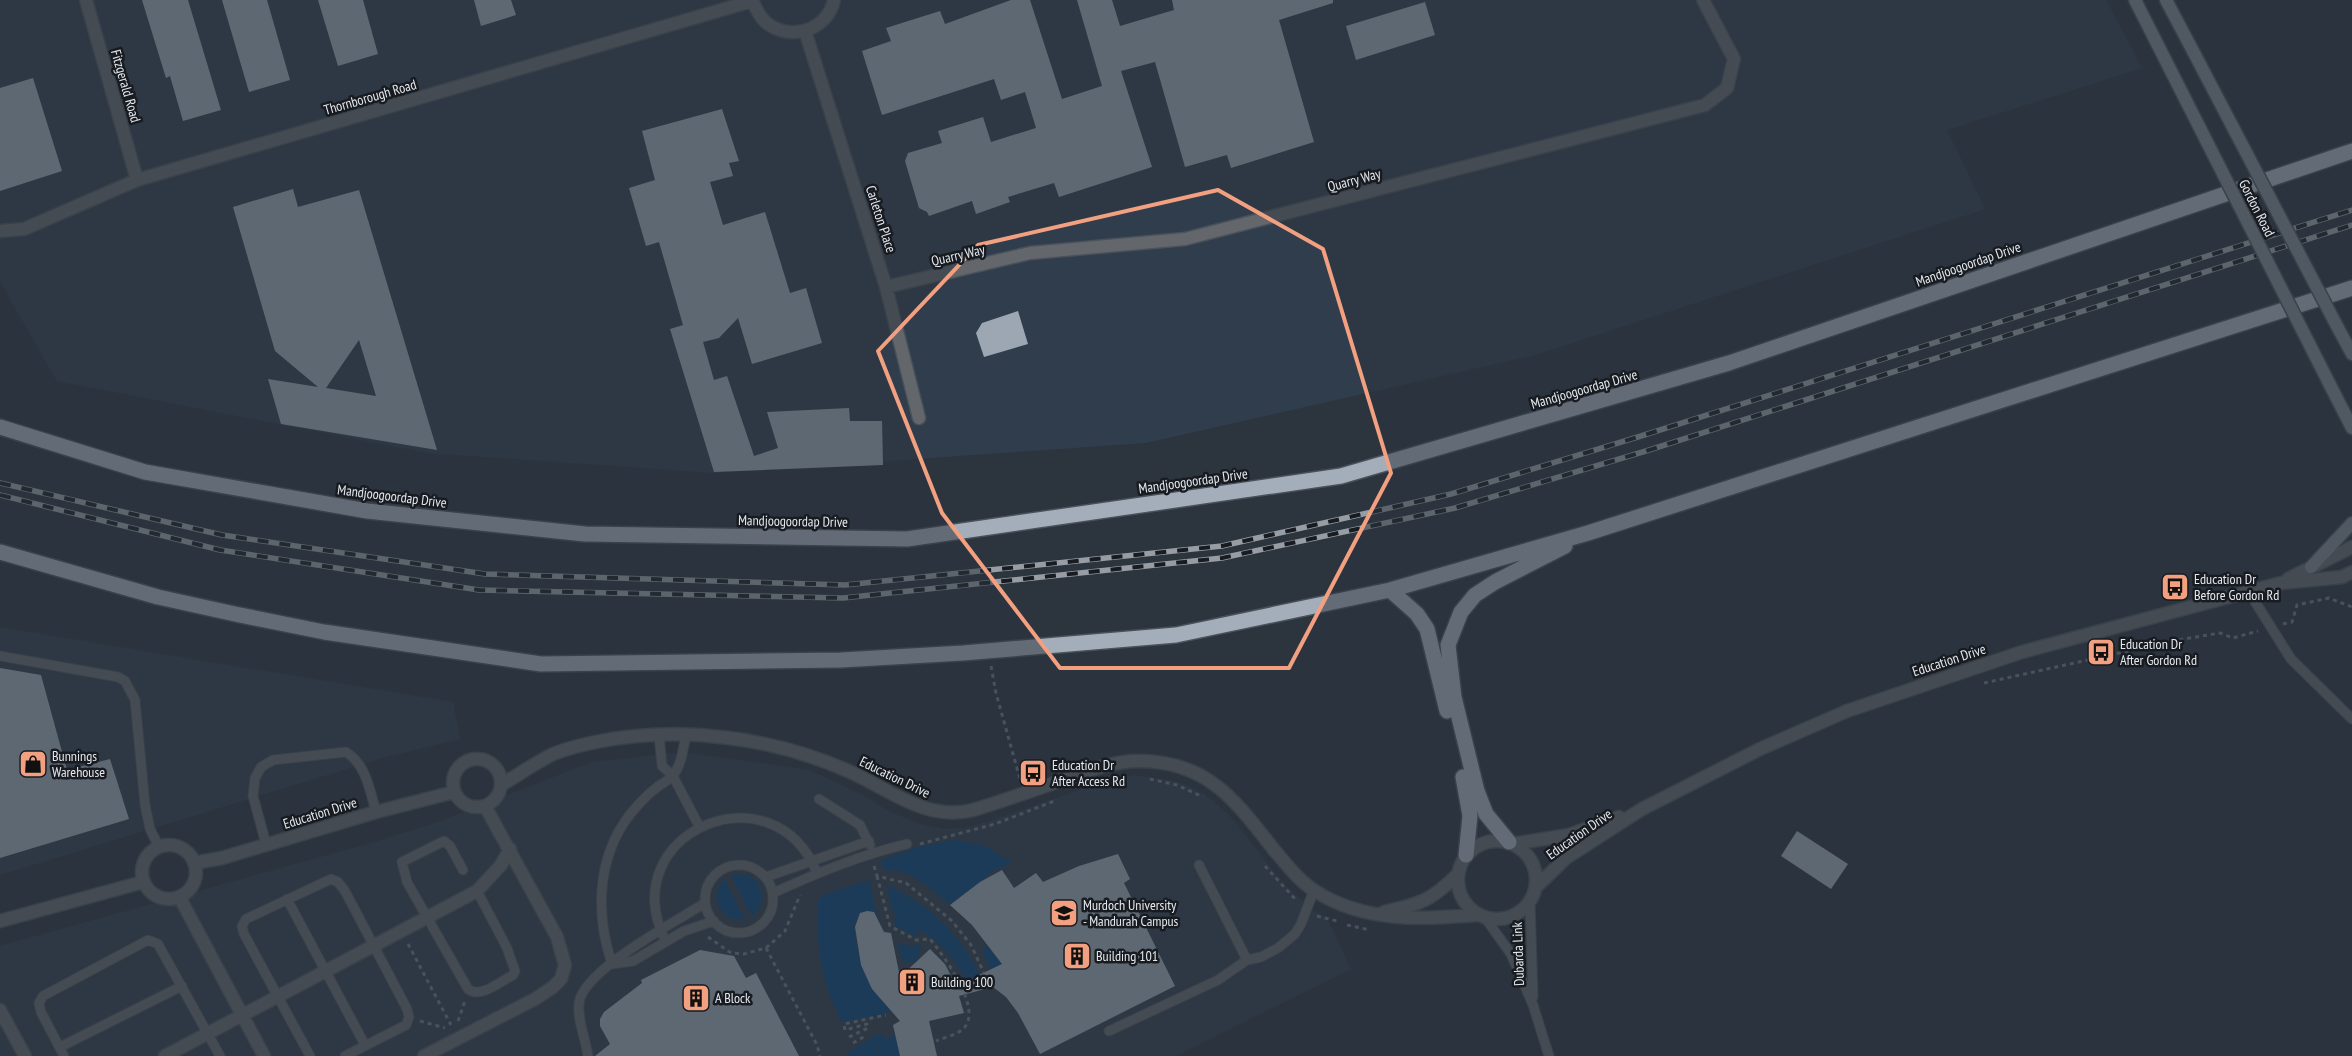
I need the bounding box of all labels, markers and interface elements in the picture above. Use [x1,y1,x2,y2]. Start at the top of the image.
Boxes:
street label: Fitzgerald Road [107,47,145,125]
street label: Thornborough Road [322,75,418,119]
street label: Quarry Way [1325,164,1383,196]
street label: Gordon Road [2235,176,2279,240]
street label: Carleton Place [862,183,900,255]
street label: Mandjoogoordap Drive [1913,238,2023,290]
street label: Quarry Way [929,240,987,270]
street label: Mandjoogoordap Drive [1529,365,1640,413]
street label: Mandjoogoordap Drive [1137,464,1249,498]
street label: Mandjoogoordap Drive [336,480,448,512]
street label: Mandjoogoordap Drive [738,511,848,531]
place label: Education Dr Before Gordon Rd [2194,570,2279,604]
bus stop icon: Education Dr Before Gordon Rd [2160,572,2190,602]
place label: Education Dr After Gordon Rd [2120,635,2197,669]
bus stop icon: Education Dr After Gordon Rd [2086,637,2116,667]
street label: Education Drive [1910,640,1988,680]
place label: Bunnings Warehouse [52,747,105,781]
shop icon: Bunnings Warehouse [18,749,48,779]
street label: Education Drive [857,752,933,802]
place label: Education Dr After Access Rd [1052,756,1125,790]
bus stop icon: Education Dr After Access Rd [1018,758,1048,788]
street label: Education Drive [281,793,359,833]
street label: Education Drive [1543,805,1616,863]
place label: Murdoch University - Mandurah Campus [1083,896,1179,930]
school or university icon: Murdoch University - Mandurah Campus [1049,898,1079,928]
street label: Dubarda Link [1508,921,1528,986]
building icon: Building 101 [1062,941,1092,971]
place label: Building 101 [1096,947,1158,965]
building icon: Building 100 [897,967,927,997]
place label: Building 100 [931,973,993,991]
building icon: A Block [681,983,711,1013]
place label: A Block [715,989,751,1007]

